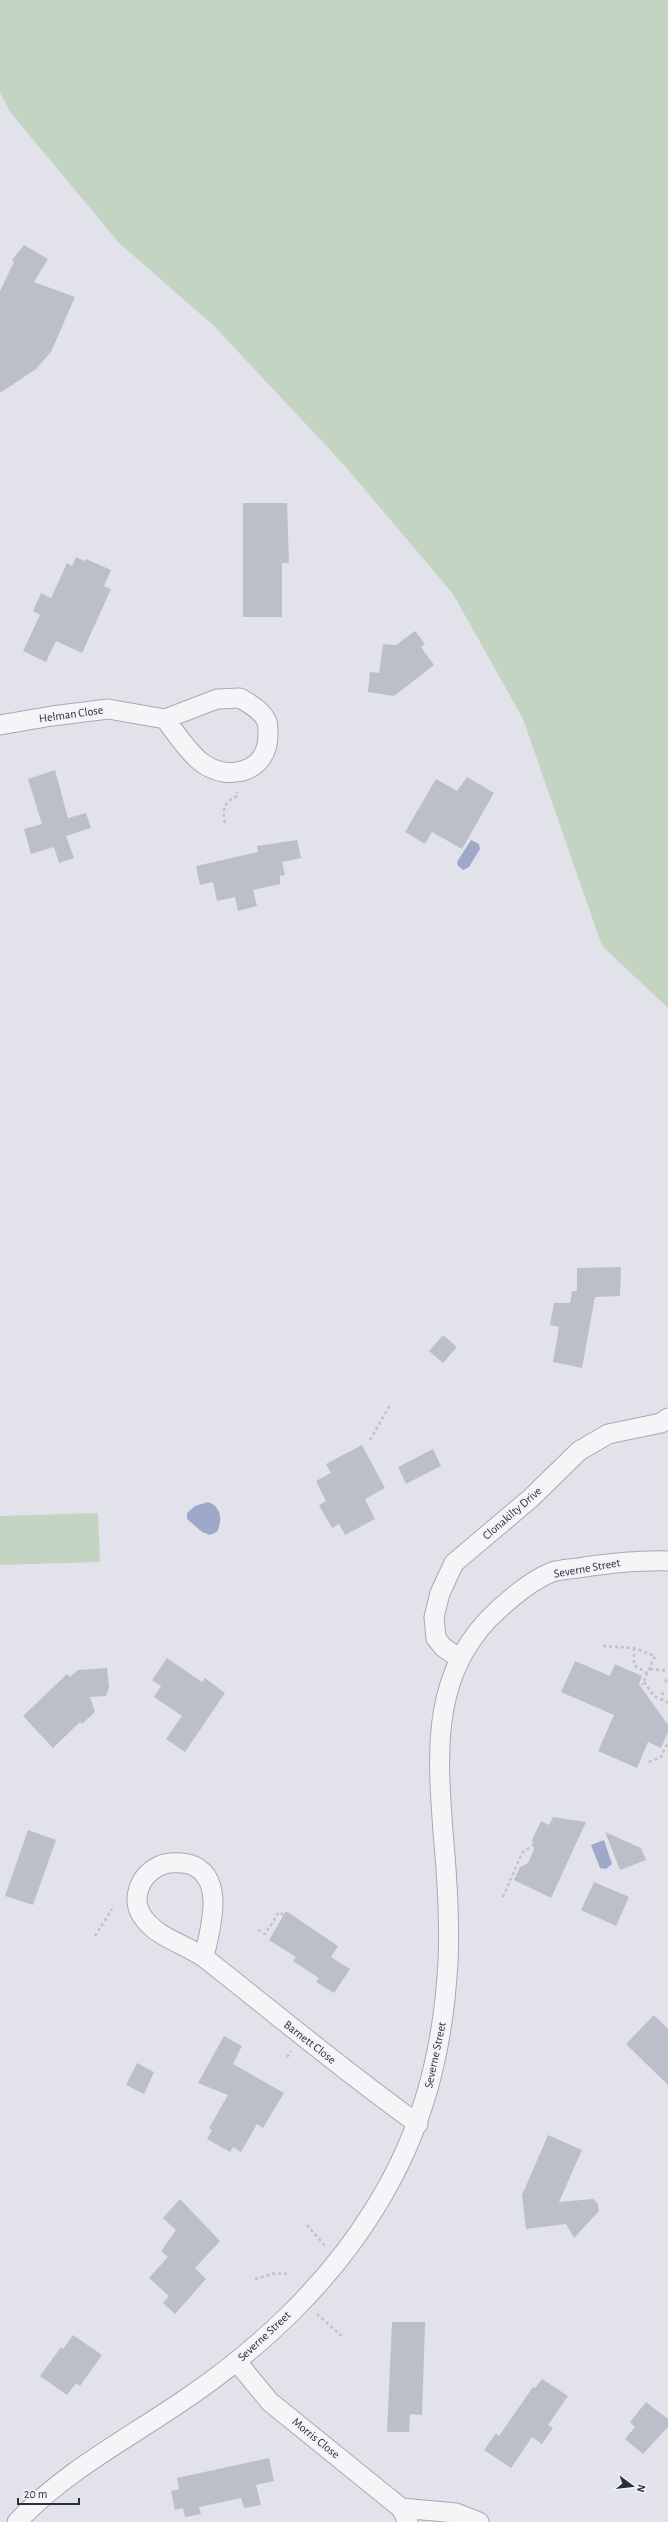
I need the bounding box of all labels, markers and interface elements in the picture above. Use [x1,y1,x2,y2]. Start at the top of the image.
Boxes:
street label: Helman Close [38,704,104,724]
street label: Clonakilty Drive [480,1484,544,1543]
street label: Severne Street [553,1556,621,1580]
street label: Barnett Close [282,2018,338,2066]
street label: Severne Street [422,2021,448,2089]
street label: Severne Street [235,2309,293,2363]
street label: Morris Close [290,2415,342,2461]
north arrow [612,2466,652,2506]
scale bar [18,2480,79,2506]
text: N [635,2483,647,2494]
text: 20 m [24,2488,47,2500]

